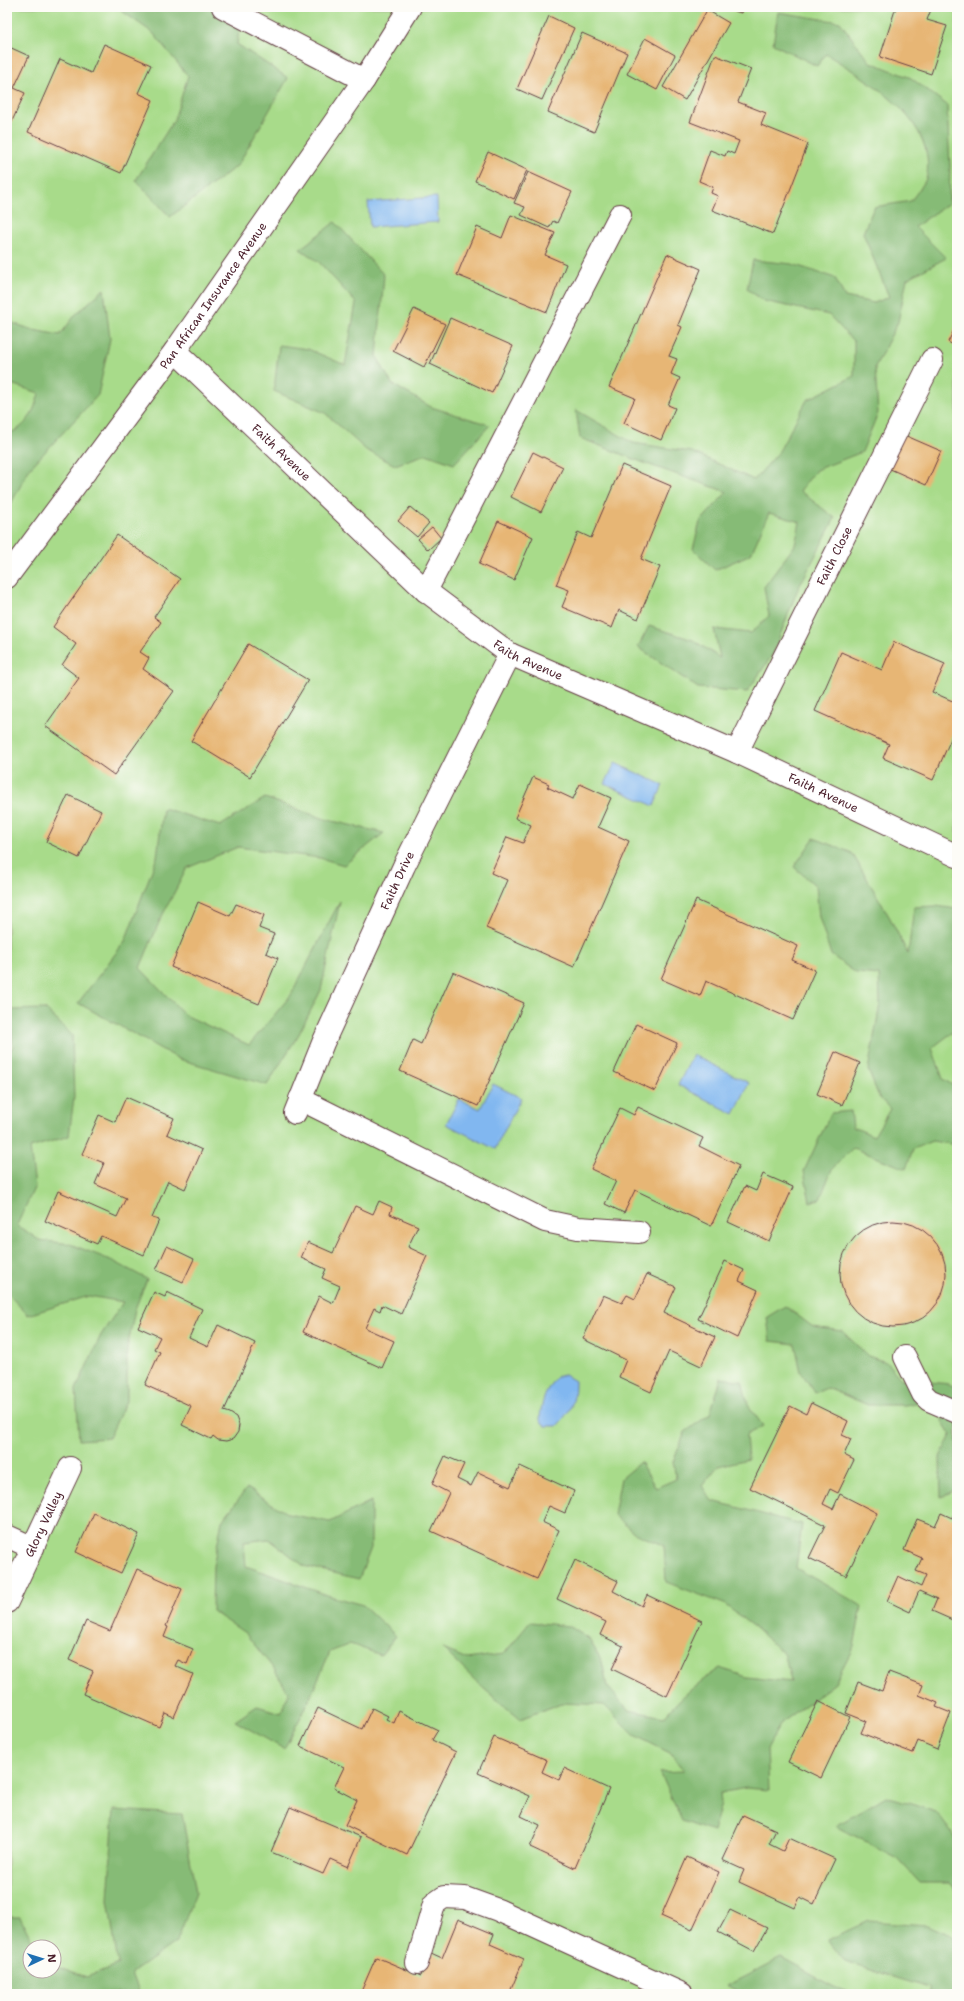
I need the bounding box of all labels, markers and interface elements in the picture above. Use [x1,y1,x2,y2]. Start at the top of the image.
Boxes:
street label: Pan African Insurance Avenue [156,219,271,372]
street label: Faith Avenue [248,421,314,485]
street label: Faith Close [813,524,856,588]
street label: Faith Avenue [490,636,565,684]
street label: Faith Avenue [786,769,861,816]
street label: Faith Drive [377,848,418,913]
street label: Glory Valley [21,1488,66,1560]
north arrow [22,1939,62,1979]
text: N [44,1953,59,1963]

